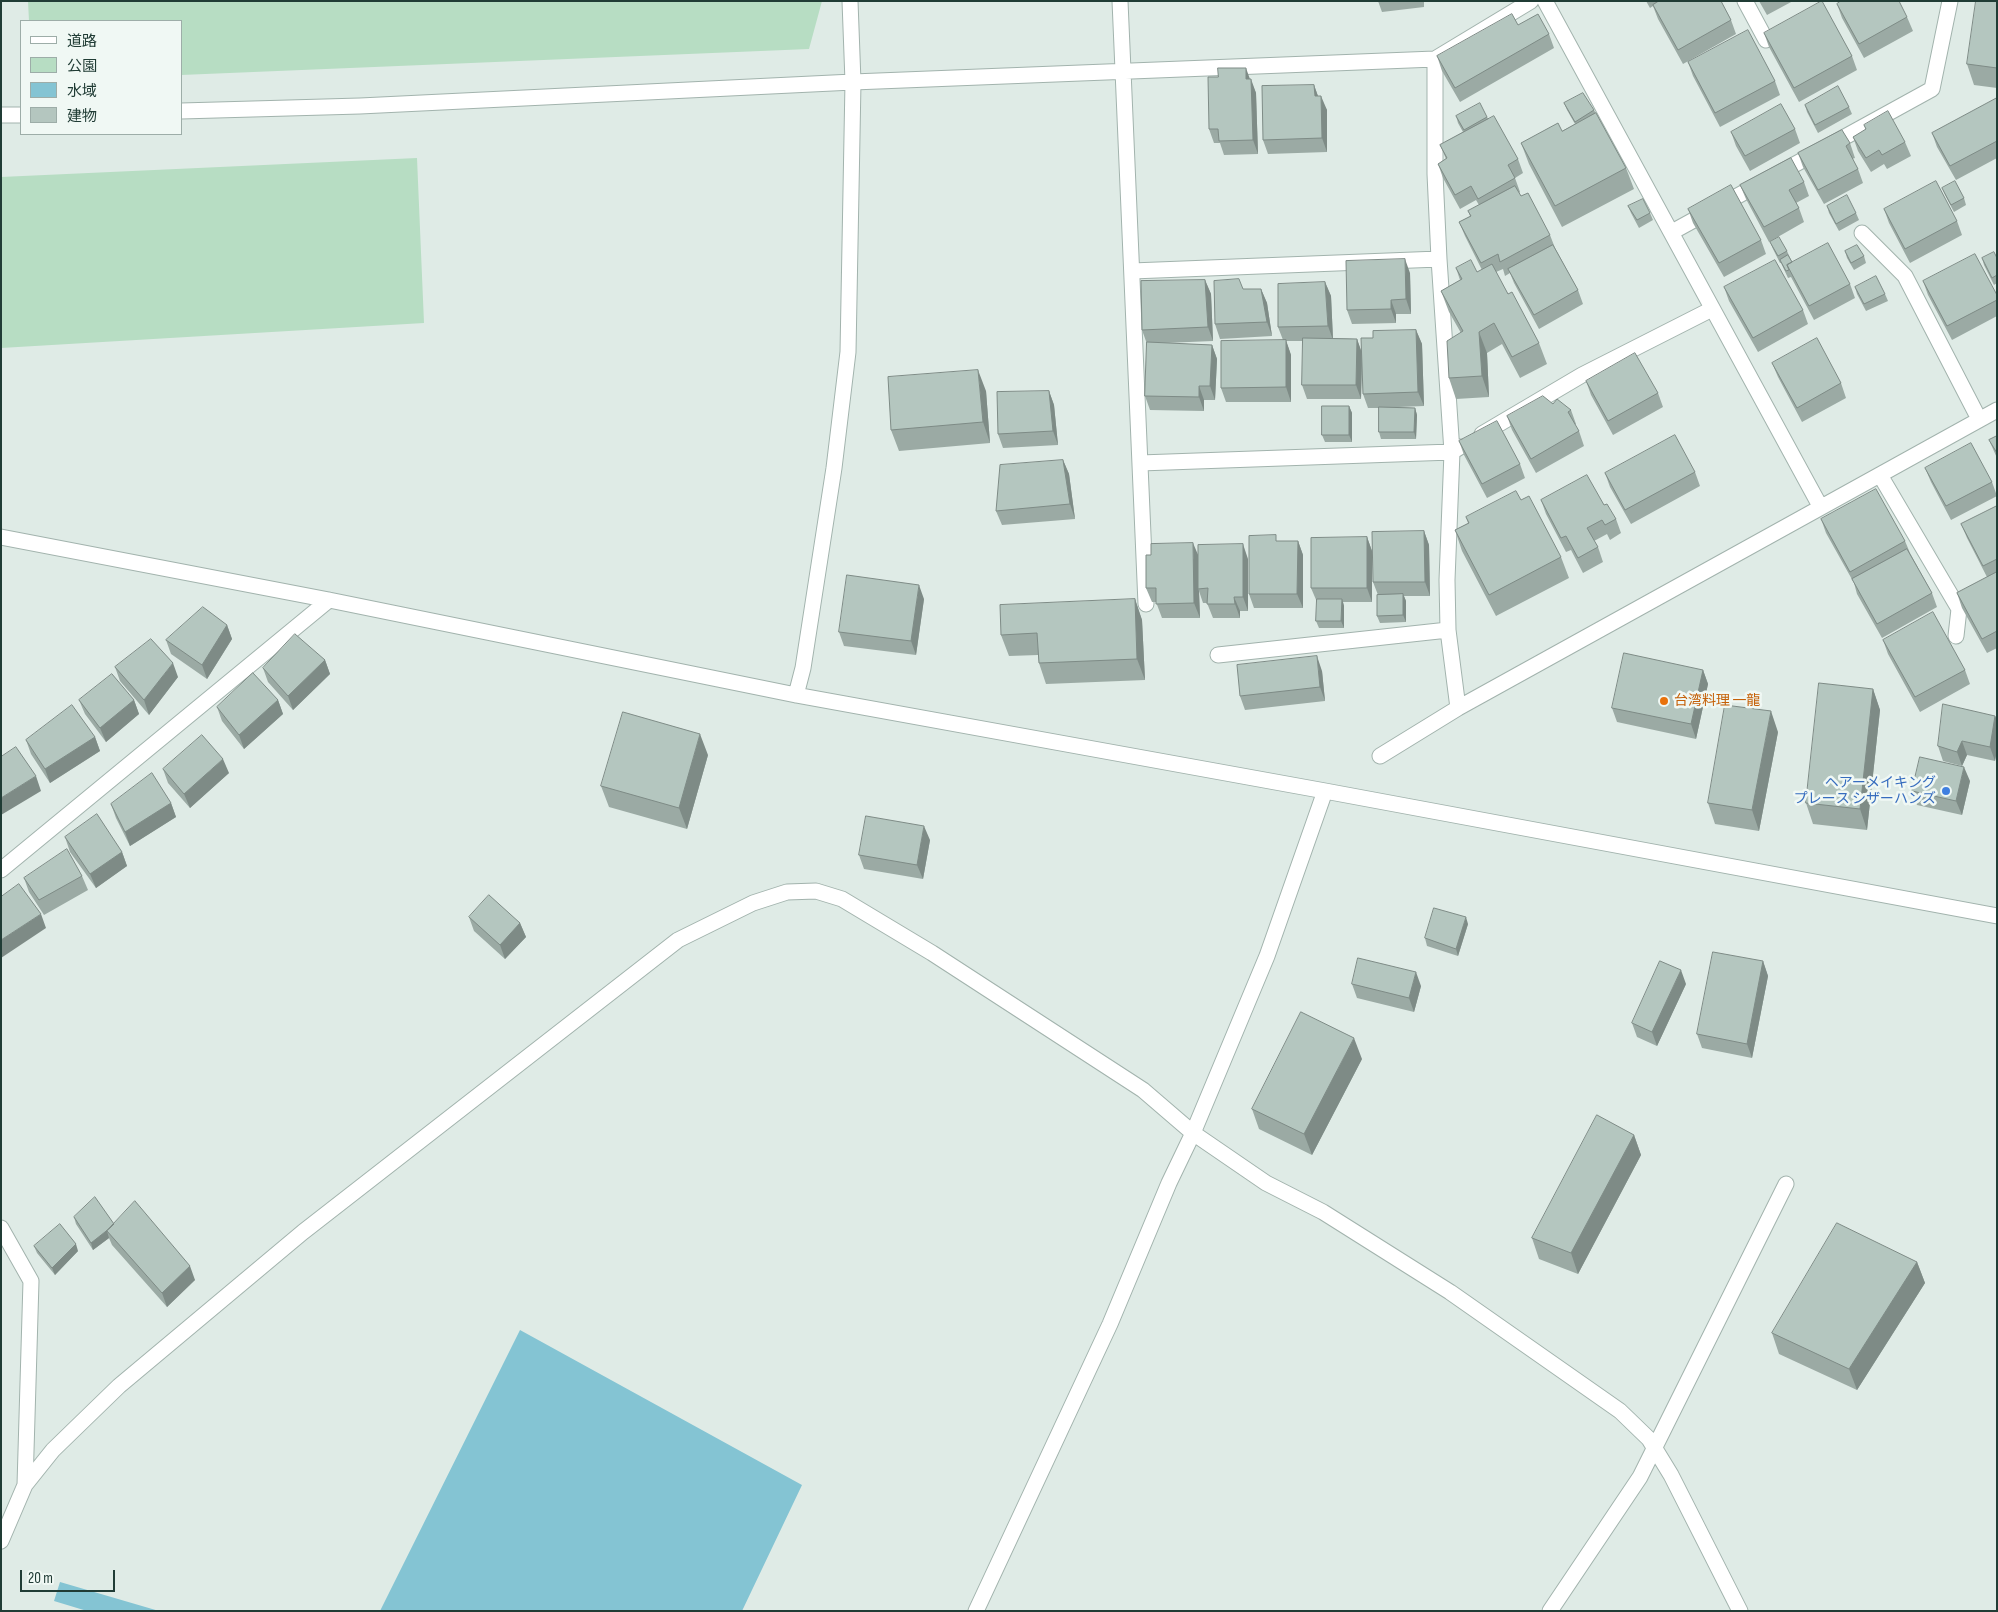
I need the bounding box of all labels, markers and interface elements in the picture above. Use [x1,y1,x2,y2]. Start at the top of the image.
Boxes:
legend [20,20,182,135]
text: 道路 [67,32,97,51]
text: 公園 [67,57,97,76]
text: 水域 [67,82,97,101]
text: 建物 [67,107,97,126]
place label: 台湾料理 一龍 [1674,693,1760,709]
marker: 台湾料理 一龍 [1658,695,1670,707]
place label: ヘアーメイキング プレース シザーハンズ [1794,775,1936,808]
marker: ヘアーメイキング プレース シザーハンズ [1940,785,1952,797]
scale bar [22,1560,118,1592]
text: 20 m [28,1569,53,1588]

